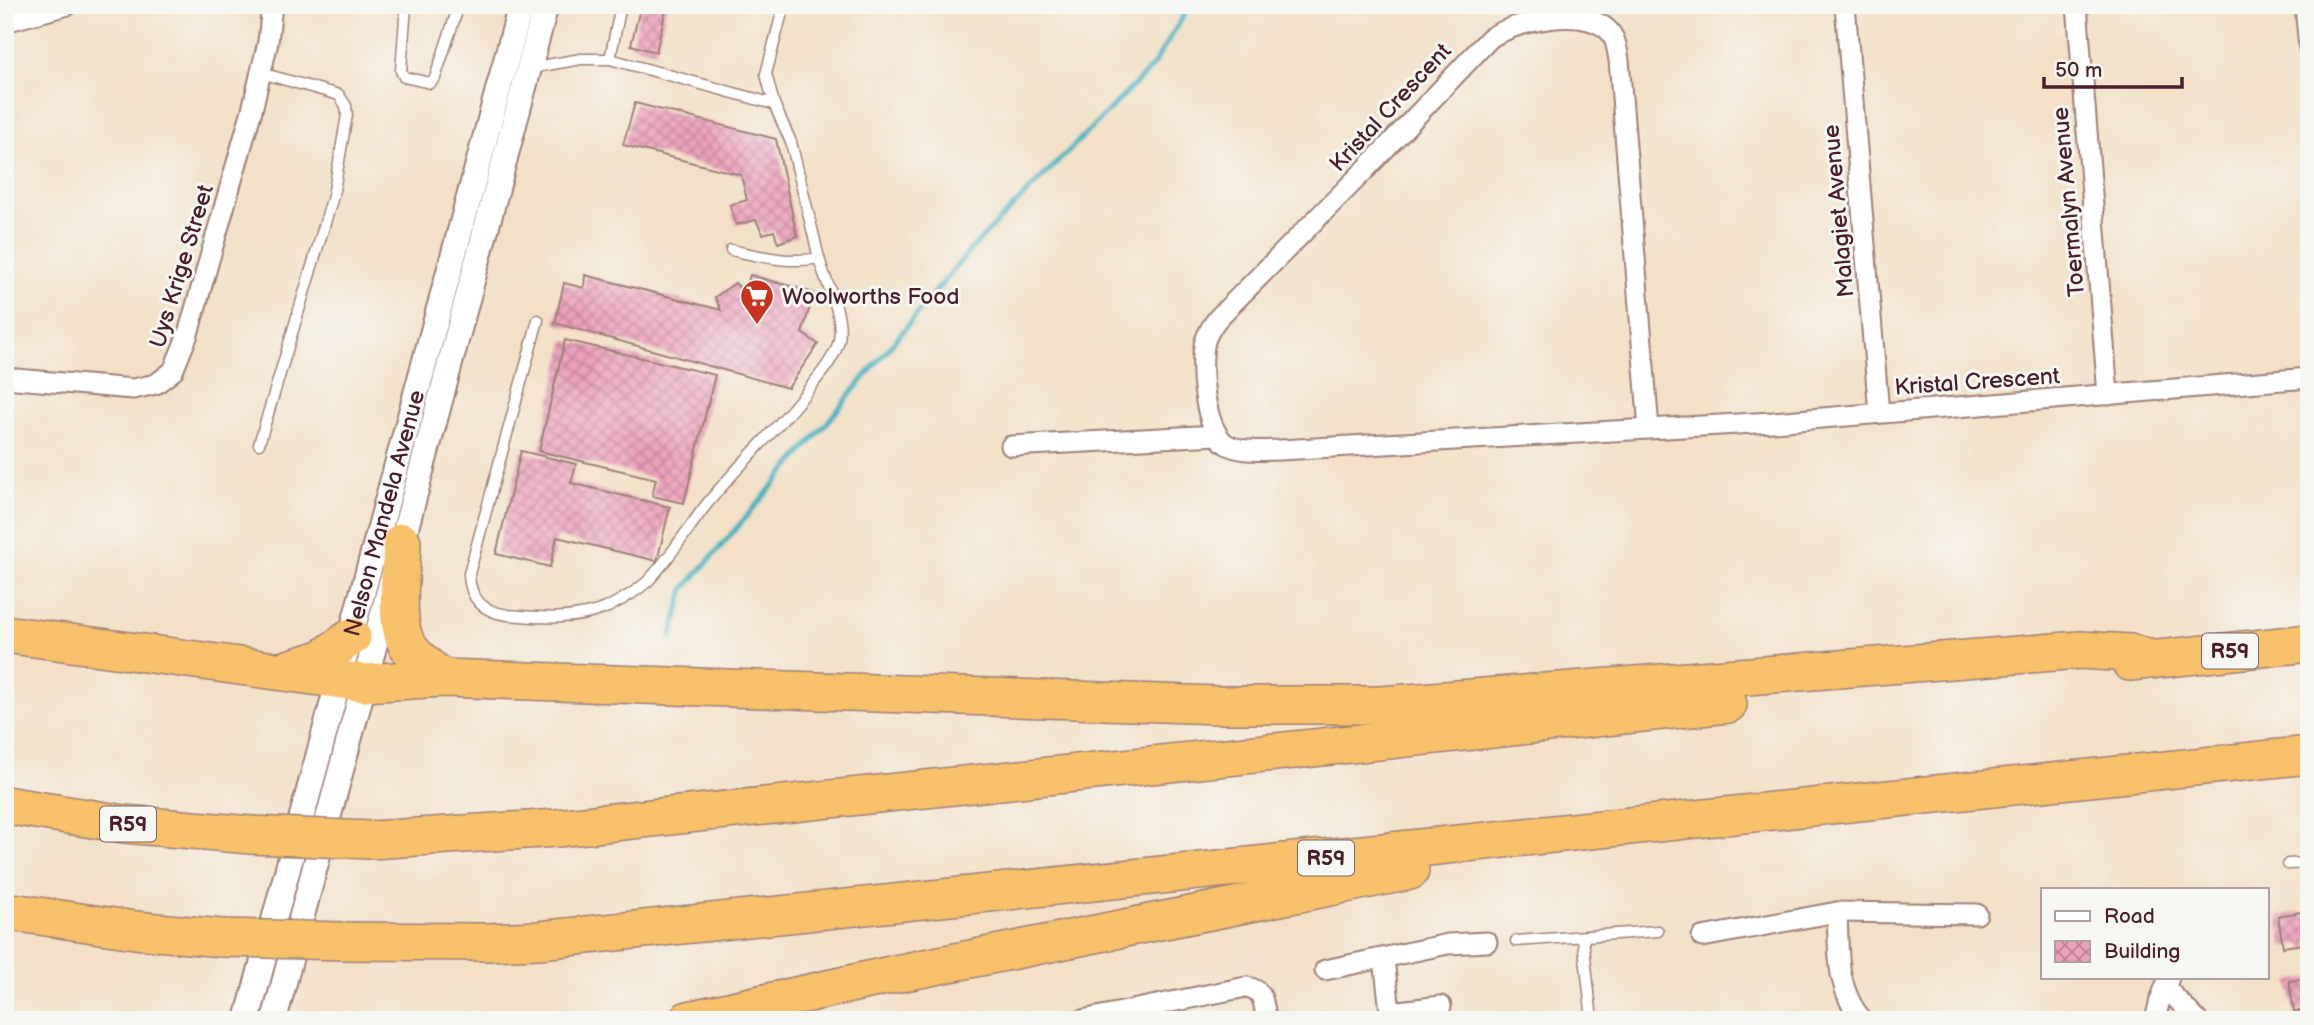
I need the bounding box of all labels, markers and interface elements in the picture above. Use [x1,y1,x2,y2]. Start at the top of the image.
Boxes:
street label: Kristal Crescent [1324,38,1457,178]
scale bar [2044,46,2183,90]
text: 50 m [2055,58,2102,83]
street label: Toermalyn Avenue [2047,106,2091,298]
street label: Malagiet Avenue [1817,123,1861,299]
street label: Uys Krige Street [144,181,220,351]
supermarket icon: Woolworths Food [738,277,776,326]
place label: Woolworths Food [782,283,960,311]
street label: Kristal Crescent [1893,362,2061,402]
street label: Nelson Mandela Avenue [338,387,431,640]
road number: R59 [2202,634,2258,668]
road number: R59 [100,806,156,842]
road number: R59 [1298,840,1354,876]
legend [2041,888,2268,979]
text: Road [2104,904,2155,929]
text: Building [2104,939,2180,964]

